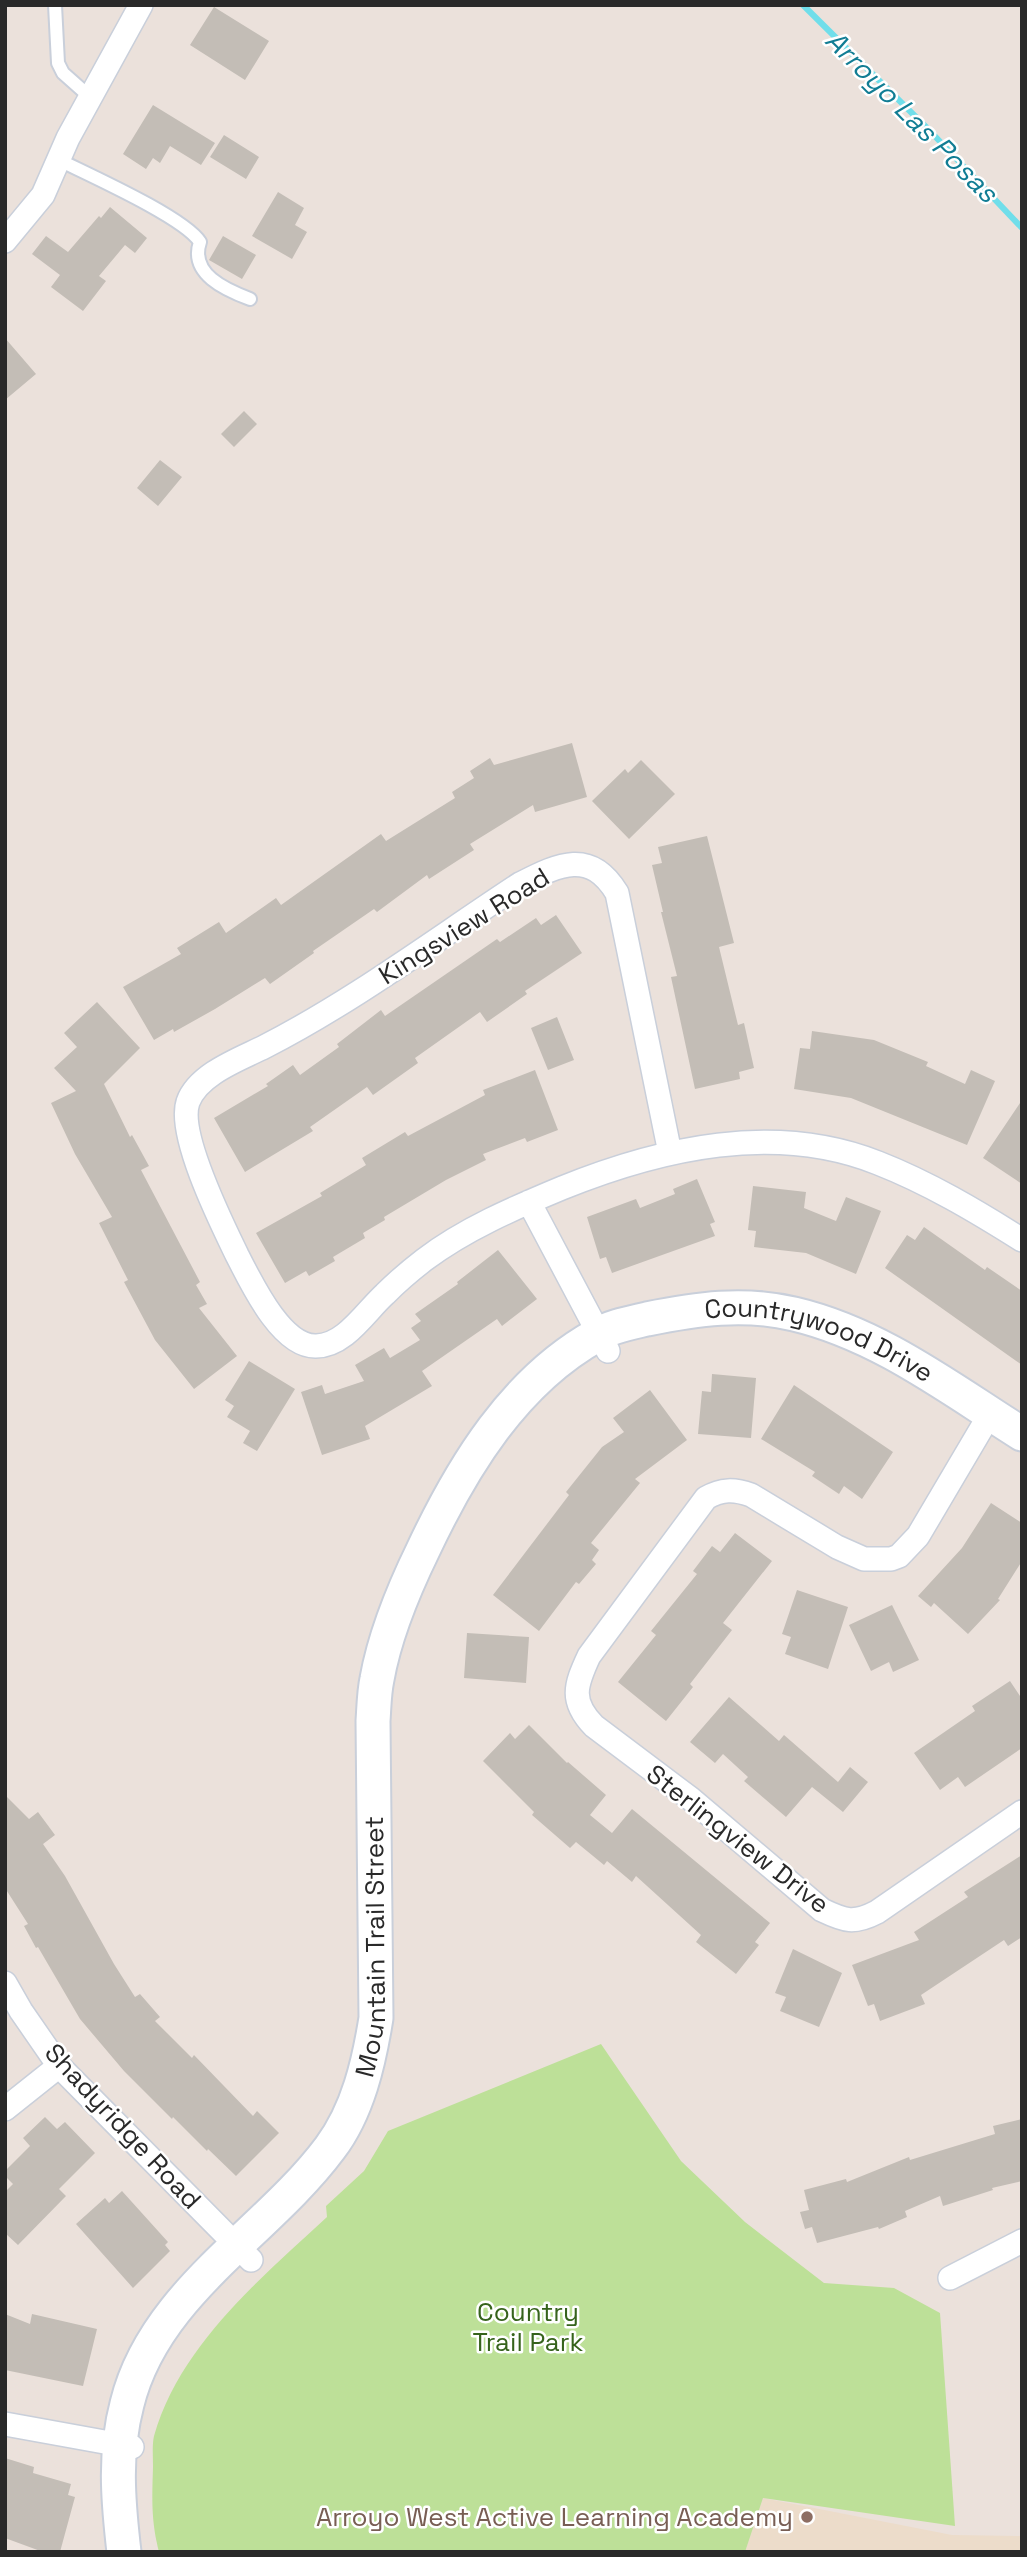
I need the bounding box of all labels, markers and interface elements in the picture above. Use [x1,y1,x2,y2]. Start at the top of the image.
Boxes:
water label: Arroyo Las Posas [818,22,1007,211]
street label: Kingsview Road [372,860,556,992]
street label: Countrywood Drive [703,1291,940,1390]
street label: Sterlingview Drive [640,1757,836,1921]
street label: Mountain Trail Street [347,1816,393,2081]
street label: Shadyridge Road [37,2036,209,2216]
park label: Country Trail Park [472,2295,584,2359]
place label: Arroyo West Active Learning Academy [316,2500,793,2534]
marker: Arroyo West Active Learning Academy [799,2509,815,2525]

